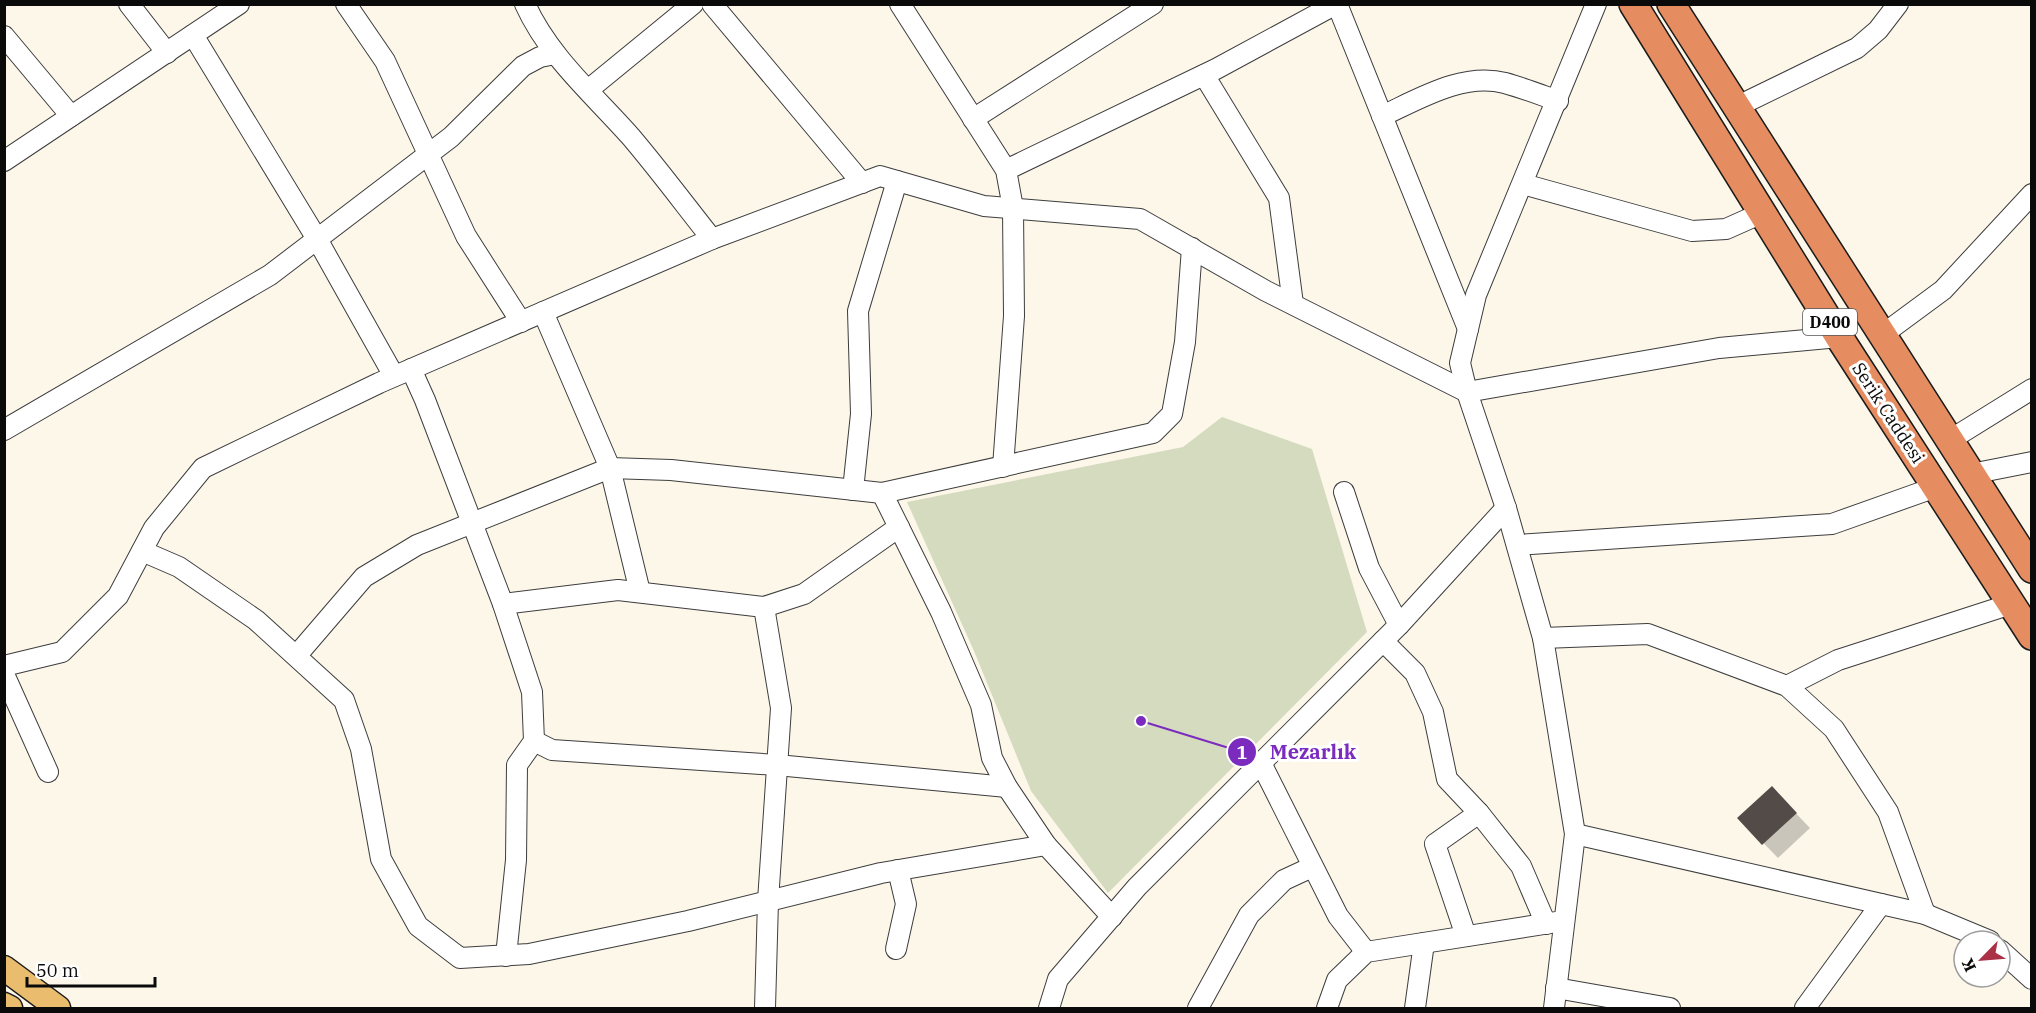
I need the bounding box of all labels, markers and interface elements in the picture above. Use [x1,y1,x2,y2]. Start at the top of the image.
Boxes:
road number: D400 [1803,309,1857,335]
street label: Serik Caddesi [1847,358,1930,468]
callout: Mezarlık [1227,733,1368,771]
text: Mezarlık [1270,738,1357,765]
text: 1 [1237,741,1248,764]
north arrow [1952,929,2012,989]
scale bar [27,950,154,988]
text: K [1956,955,1980,975]
text: 50 m [36,959,79,982]

